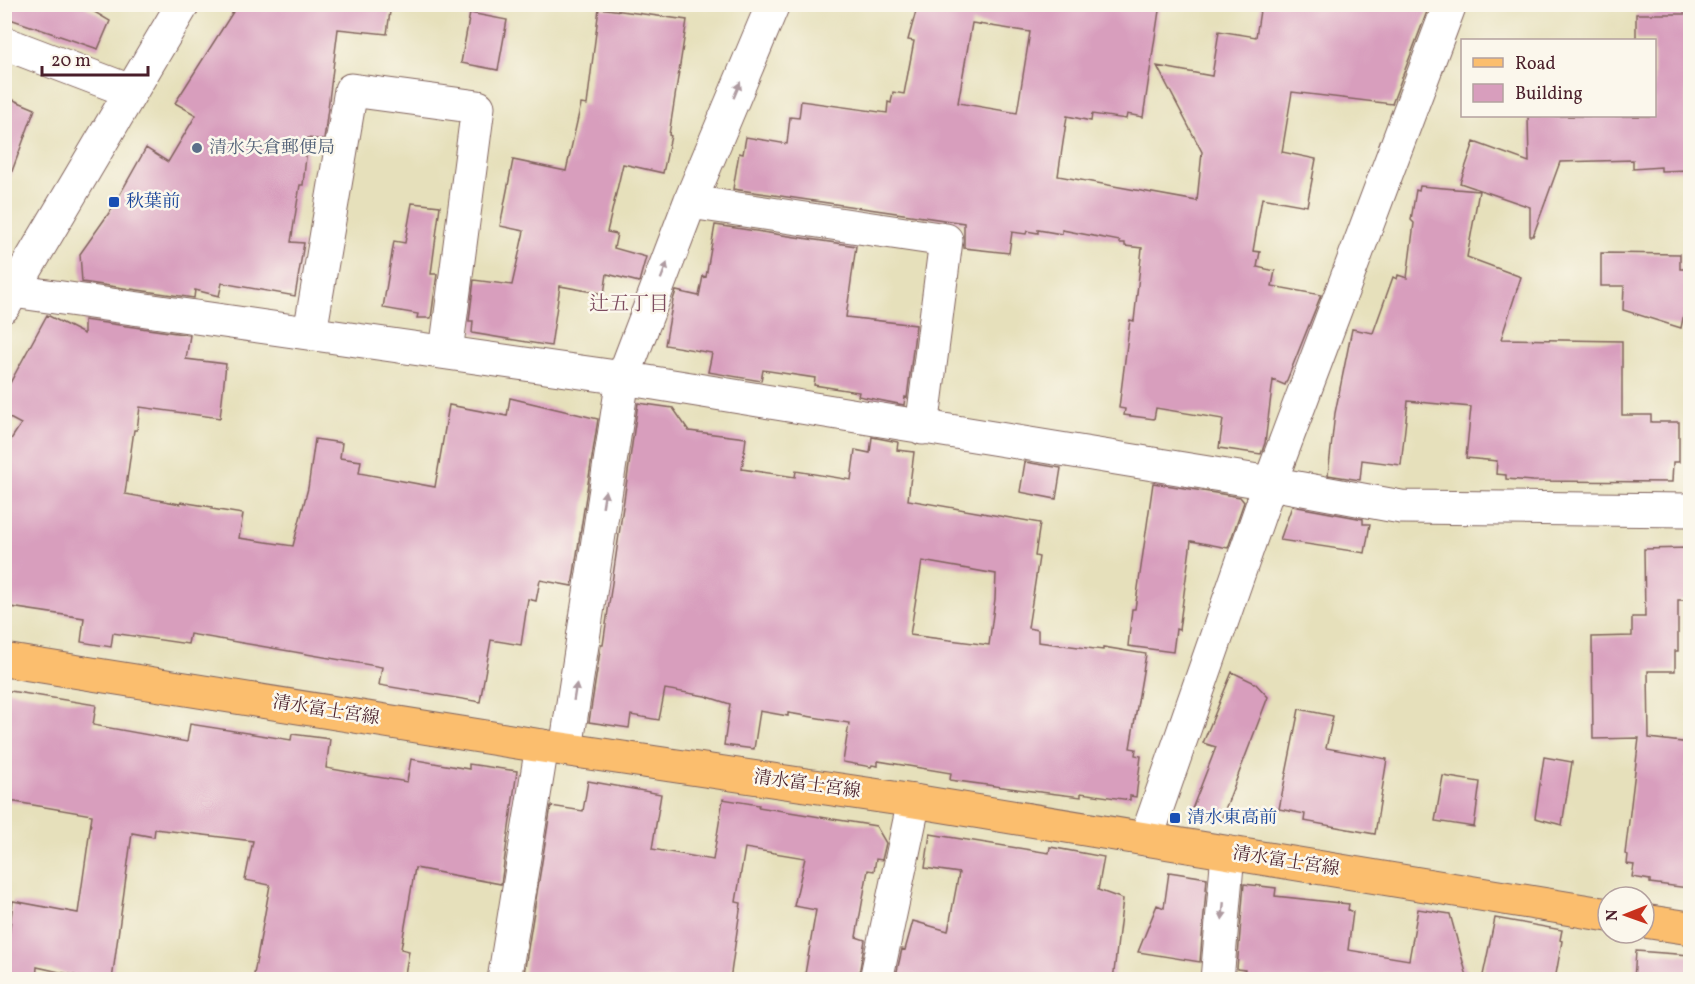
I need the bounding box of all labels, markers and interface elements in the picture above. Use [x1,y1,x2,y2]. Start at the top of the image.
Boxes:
scale bar [42,39,148,77]
legend [1461,39,1656,117]
text: 20 m [51,49,91,74]
text: Road [1515,52,1556,77]
one-way arrow [733,81,742,99]
text: Building [1515,82,1583,107]
place label: 清水矢倉郵便局 [209,136,335,161]
marker: 清水矢倉郵便局 [190,141,204,155]
place label: 秋葉前 [126,190,180,215]
marker: 秋葉前 [107,195,121,209]
one-way arrow [659,262,669,280]
district label: 辻五丁目 [589,291,669,319]
one-way arrow [599,489,608,508]
one-way arrow [570,682,579,701]
street label: 清水富士宮線 [271,690,381,732]
street label: 清水富士宮線 [752,765,862,805]
place label: 清水東高前 [1187,806,1277,831]
marker: 清水東高前 [1168,811,1182,825]
street label: 清水富士宮線 [1231,841,1341,883]
north arrow [1596,885,1656,945]
one-way arrow [1218,901,1228,920]
text: N [1602,909,1624,921]

